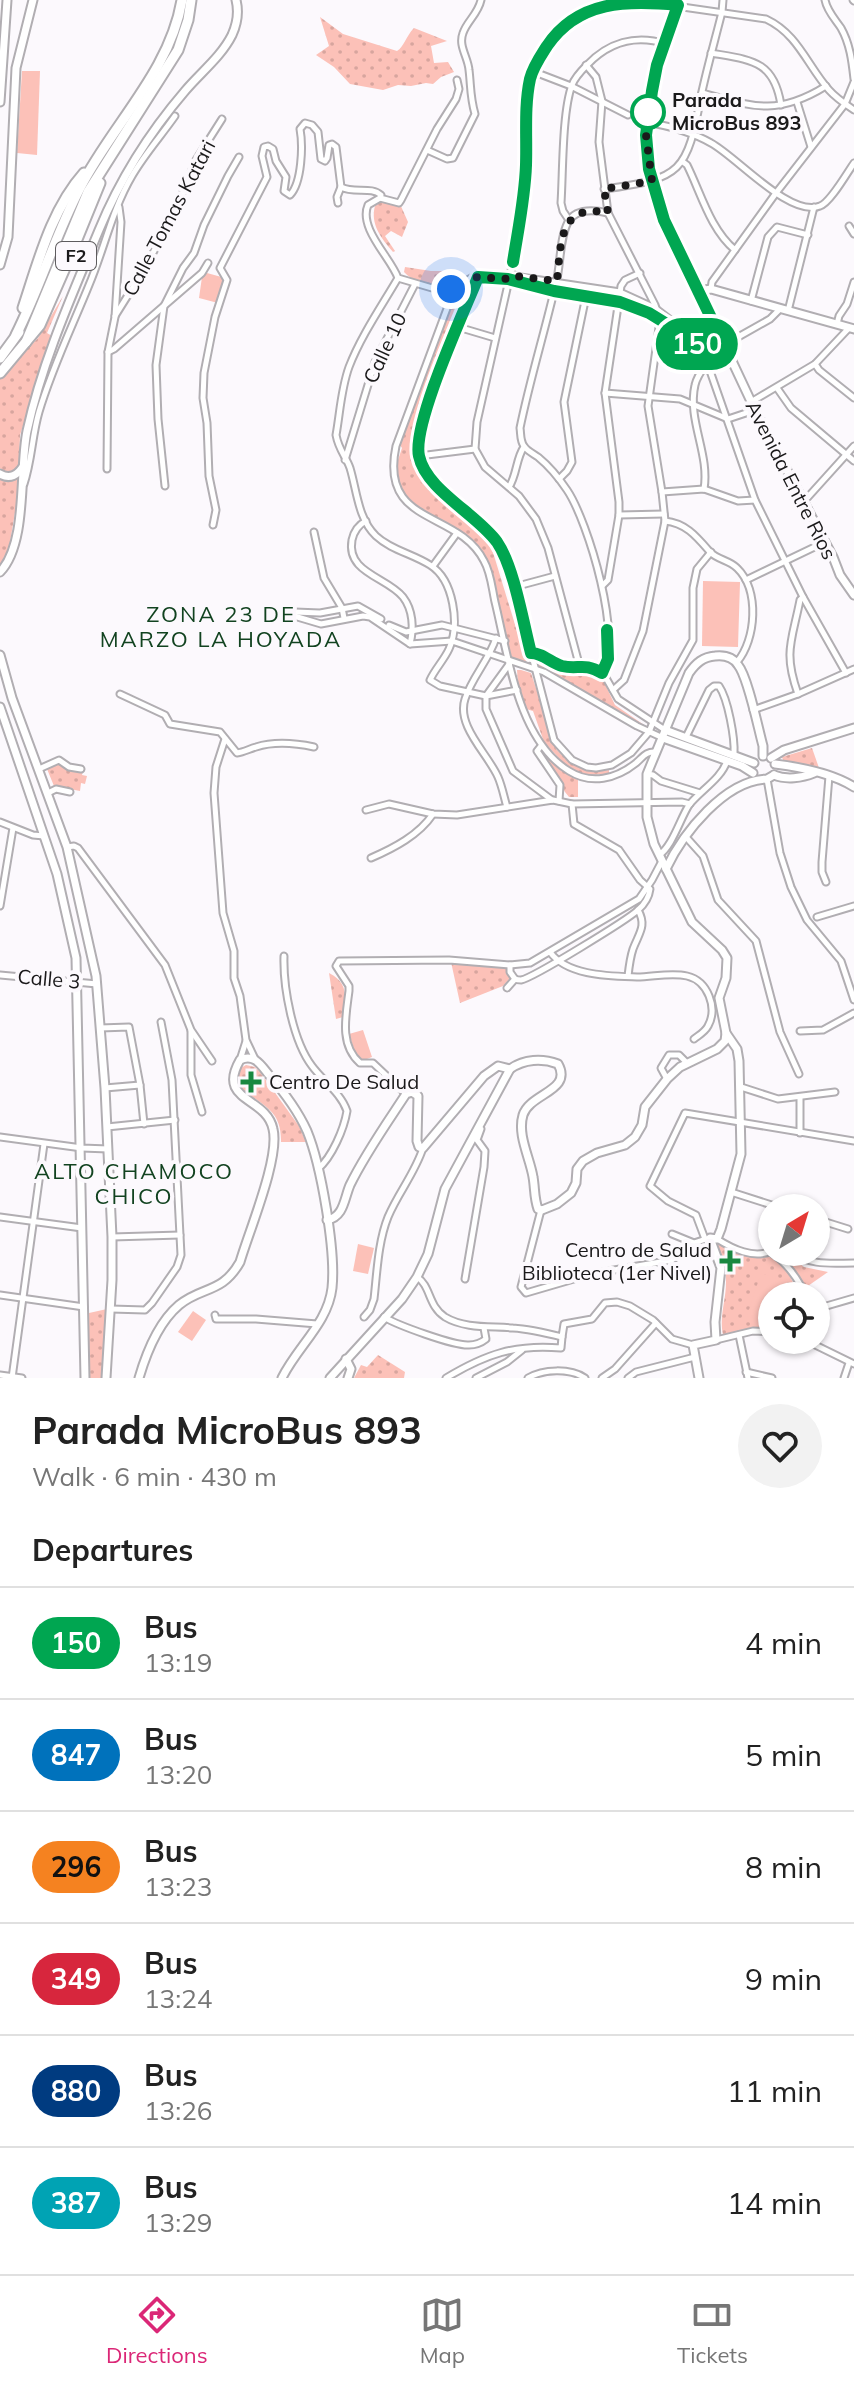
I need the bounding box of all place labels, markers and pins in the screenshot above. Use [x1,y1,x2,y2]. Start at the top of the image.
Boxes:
place label: Parada MicroBus 893 [672,87,801,135]
marker: Parada MicroBus 893 [631,95,665,129]
place label: Centro De Salud [269,1069,419,1094]
marker: Centro De Salud [240,1071,262,1093]
place label: Centro de Salud Biblioteca (1er Nivel) [522,1237,712,1285]
marker: Centro de Salud Biblioteca (1er Nivel) [719,1250,741,1272]

